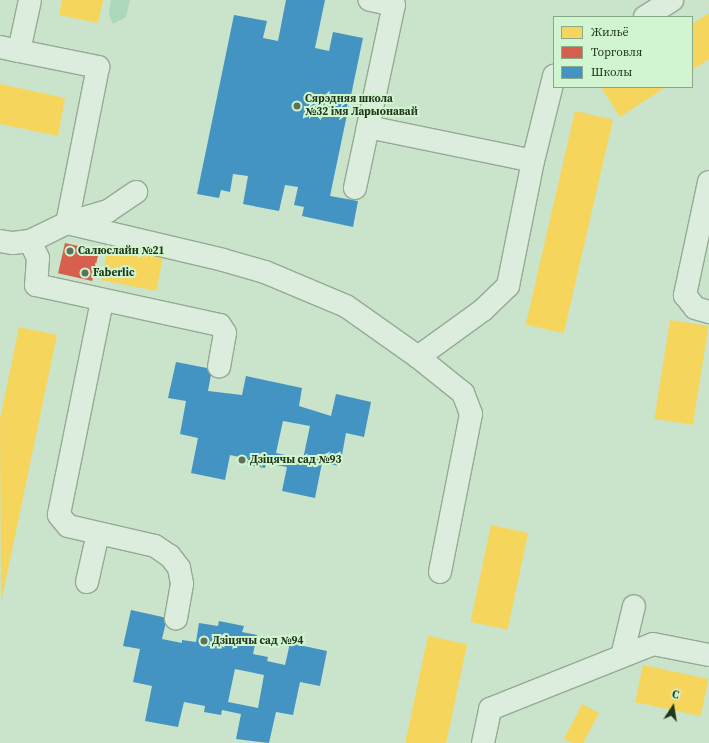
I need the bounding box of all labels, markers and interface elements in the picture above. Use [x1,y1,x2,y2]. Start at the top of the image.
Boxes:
legend [553,16,693,88]
text: Жильё [591,24,629,40]
text: Торговля [591,44,642,60]
text: Школы [591,64,632,80]
place label: Сярэдняя школа №32 імя Ларыонавай [305,93,418,119]
marker: Сярэдняя школа №32 імя Ларыонавай [292,101,302,111]
place label: Салюслайн №21 [78,244,164,258]
marker: Салюслайн №21 [65,246,75,256]
place label: Faberlic [93,266,135,280]
marker: Faberlic [80,268,90,278]
place label: Дзіцячы сад №93 [250,453,342,467]
marker: Дзіцячы сад №93 [237,455,247,465]
place label: Дзіцячы сад №94 [212,634,304,648]
marker: Дзіцячы сад №94 [199,636,209,646]
north arrow [653,687,693,727]
text: С [671,687,681,703]

